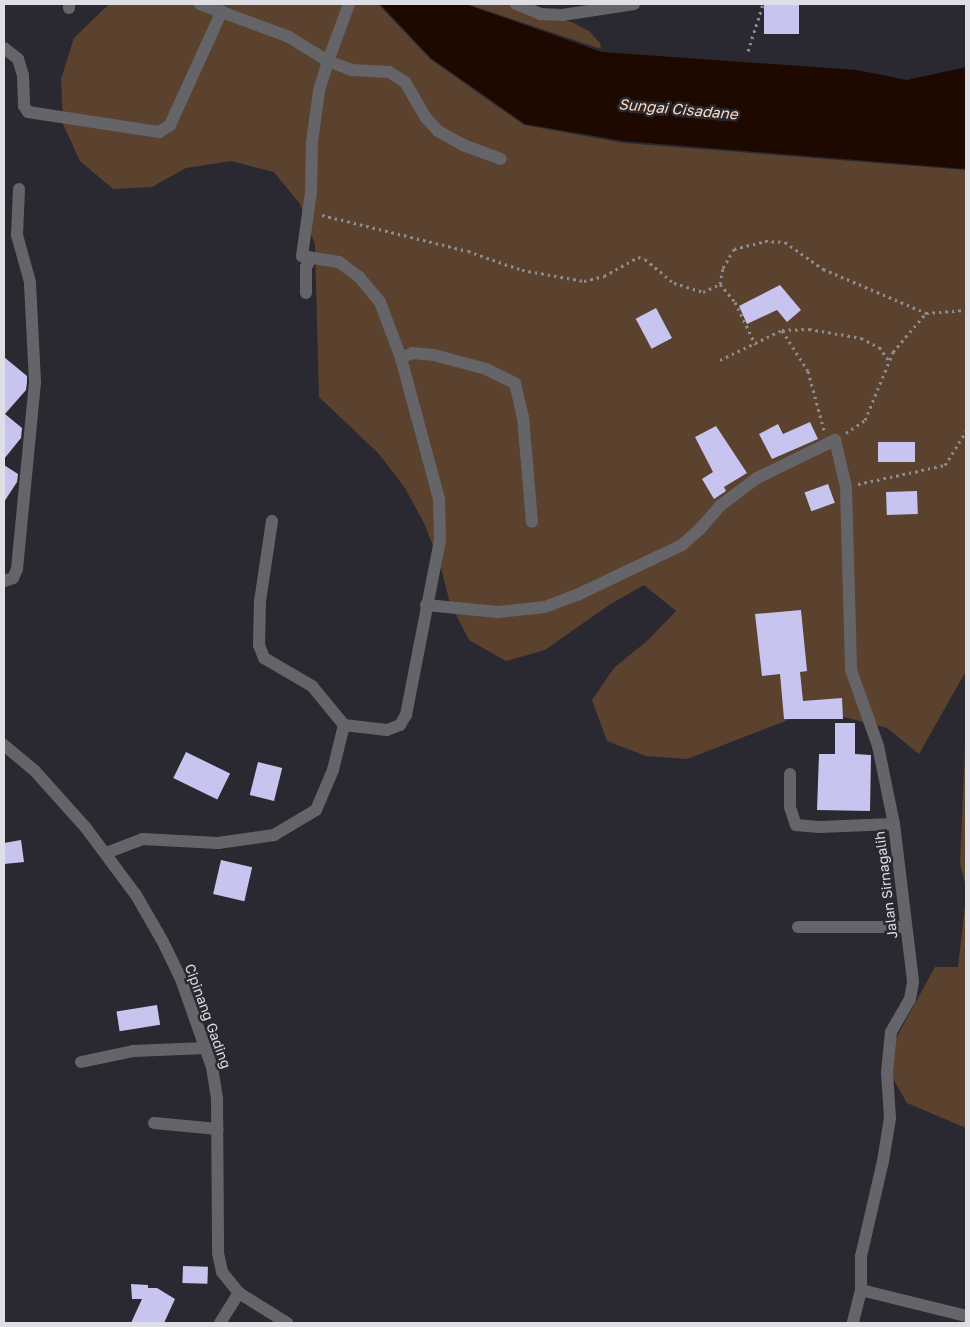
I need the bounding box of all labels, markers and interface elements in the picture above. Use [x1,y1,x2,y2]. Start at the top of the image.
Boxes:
water label: Sungai Cisadane [618,95,738,123]
street label: Jalan Sirnagalih [871,830,901,940]
street label: Cipinang Gading [181,961,235,1071]

